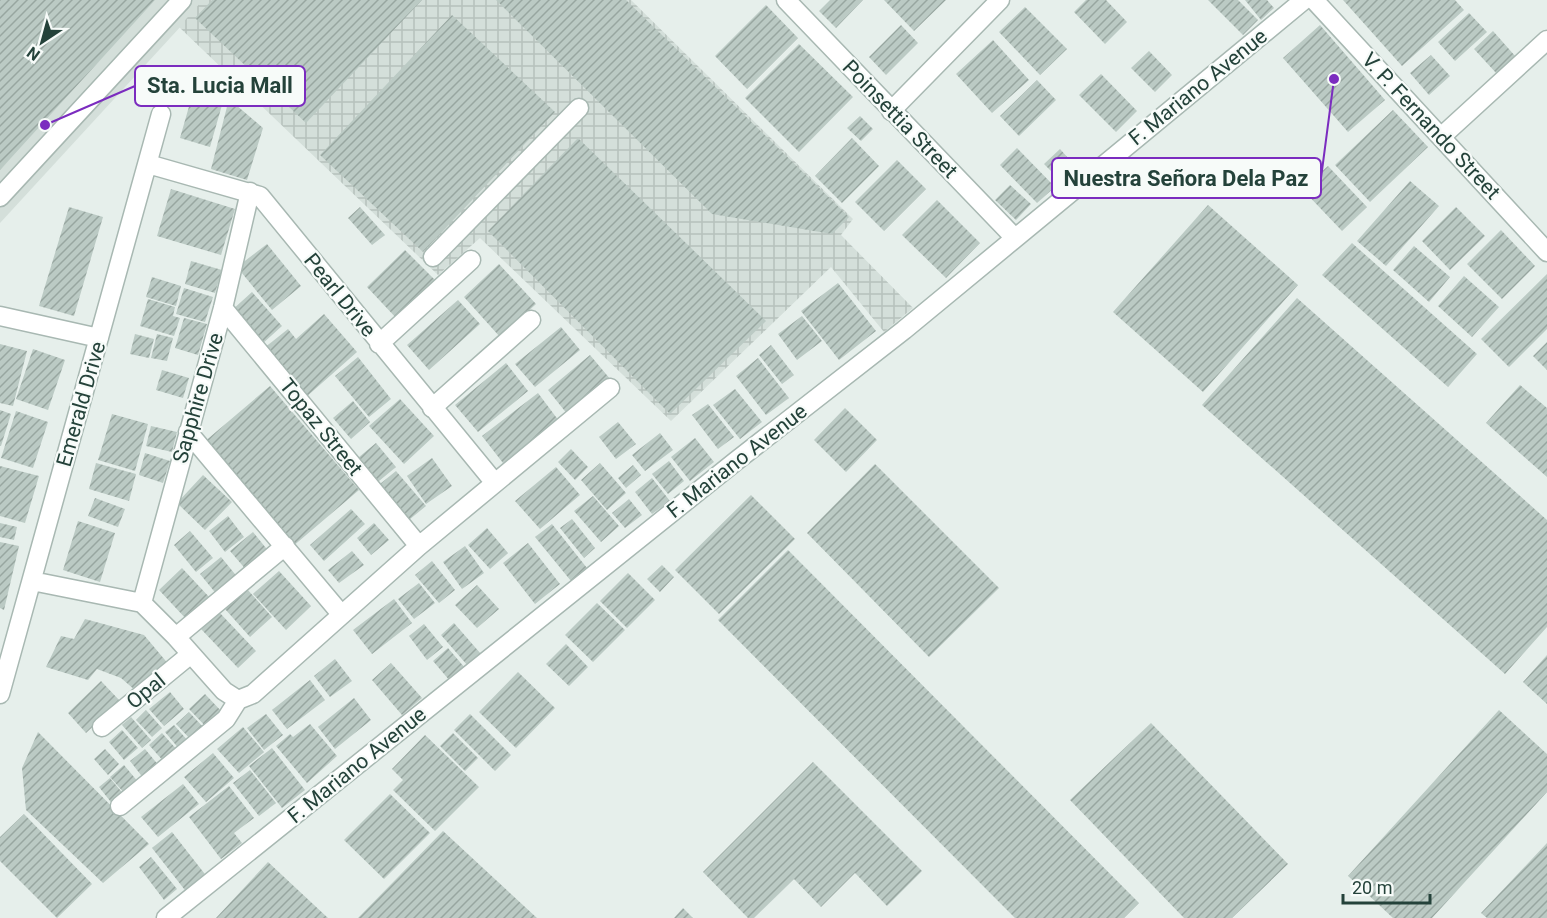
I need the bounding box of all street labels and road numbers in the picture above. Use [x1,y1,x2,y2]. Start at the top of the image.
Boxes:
street label: F. Mariano Avenue [1124,24,1272,150]
street label: V. P. Fernando Street [1357,48,1505,204]
street label: Poinsettia Street [838,55,962,183]
street label: Pearl Drive [299,248,381,342]
street label: Sapphire Drive [168,330,228,466]
street label: Emerald Drive [52,339,110,469]
street label: Topaz Street [275,374,367,480]
street label: F. Mariano Avenue [662,399,812,523]
street label: Opal [122,668,170,714]
street label: F. Mariano Avenue [283,702,431,828]

